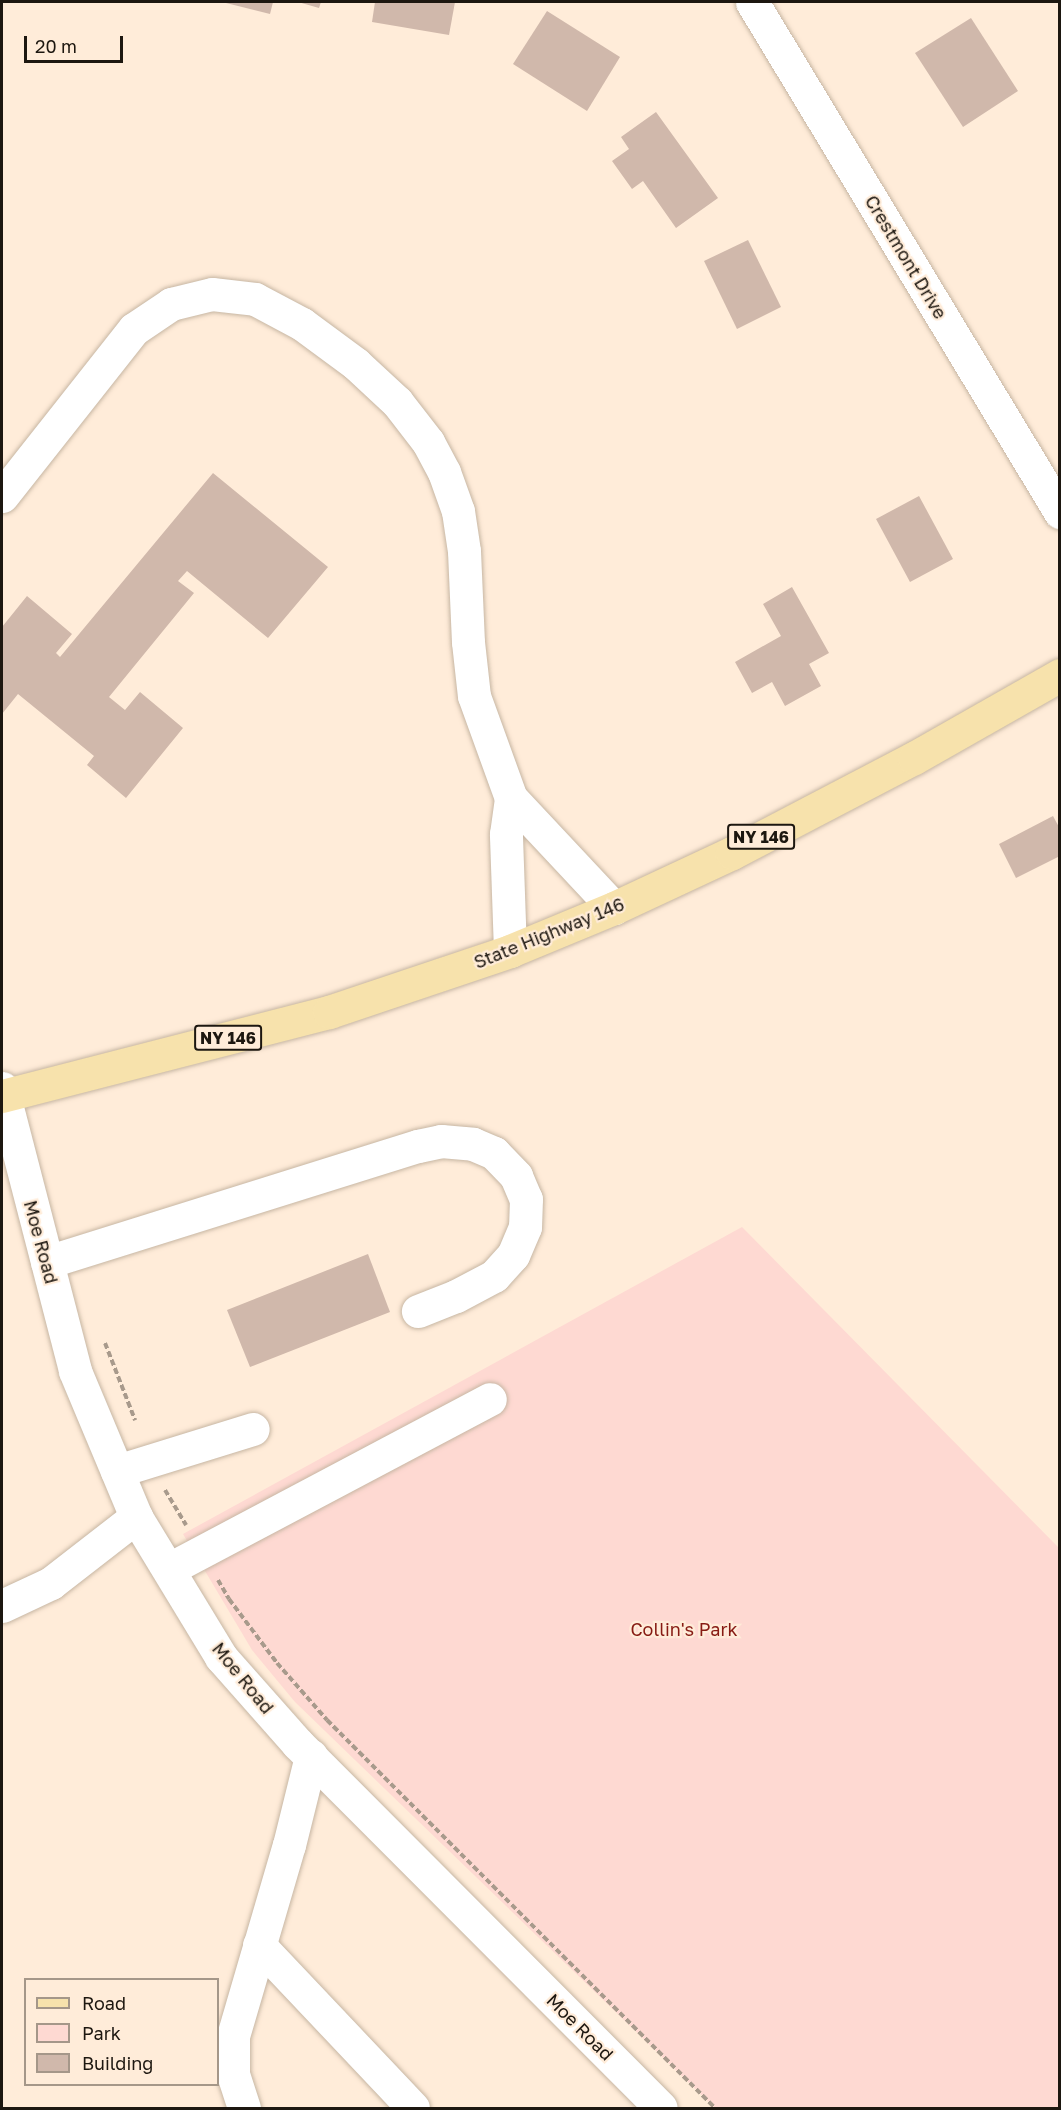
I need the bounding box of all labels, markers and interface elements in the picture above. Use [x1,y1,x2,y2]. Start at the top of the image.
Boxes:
scale bar [27,24,126,62]
text: 20 m [35,35,77,57]
street label: Crestmont Drive [861,191,951,323]
road number: NY 146 [726,824,795,850]
street label: State Highway 146 [471,893,627,973]
road number: NY 146 [194,1025,262,1051]
street label: Moe Road [20,1198,62,1286]
park label: Collin's Park [630,1618,738,1640]
street label: Moe Road [208,1638,278,1718]
legend [24,1978,219,2086]
street label: Moe Road [542,1989,618,2065]
text: Road [82,1992,126,2014]
text: Park [82,2022,121,2044]
text: Building [82,2052,153,2074]

